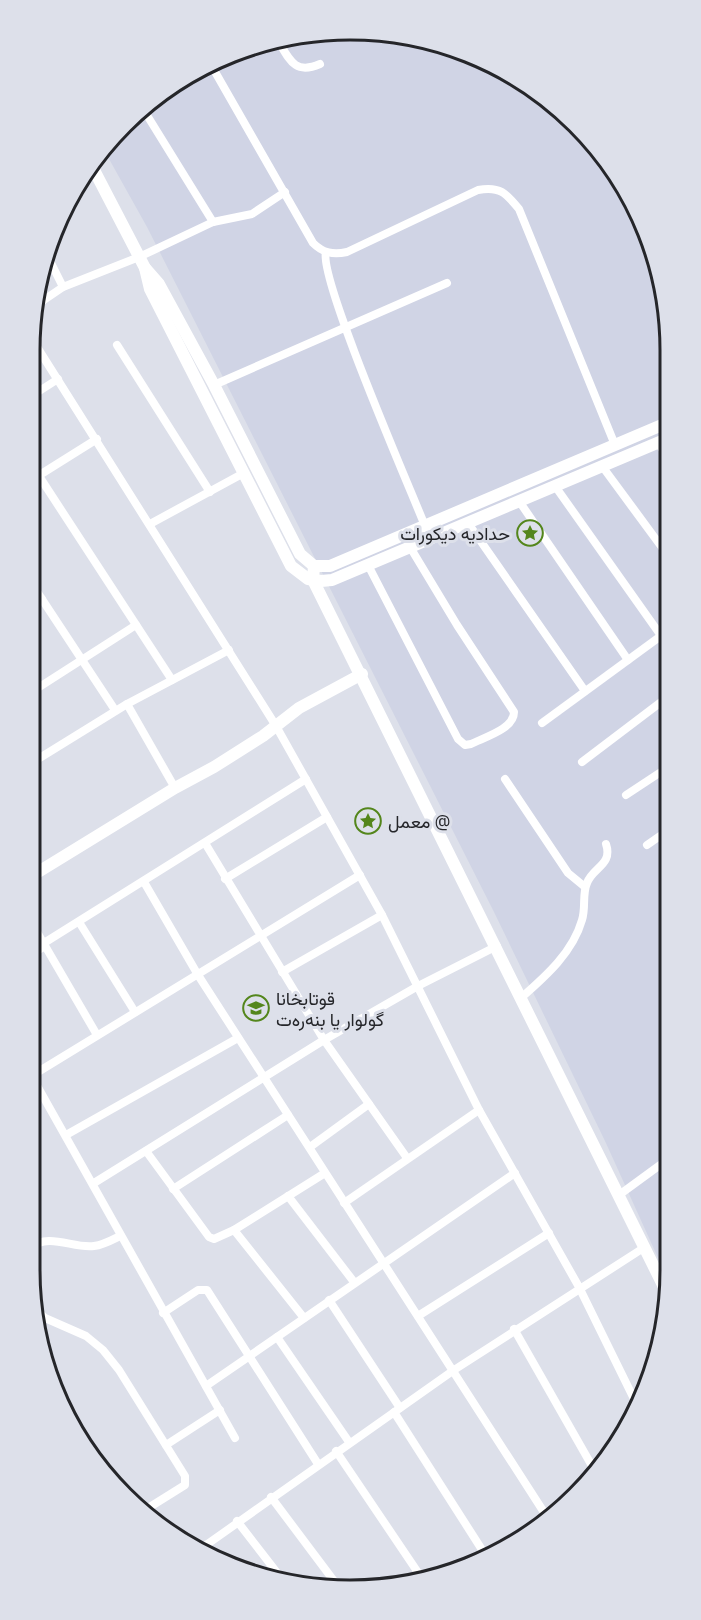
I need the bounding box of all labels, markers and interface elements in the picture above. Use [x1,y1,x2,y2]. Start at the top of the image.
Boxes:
place icon: حداديه ديكورات [515,518,545,548]
place label: حداديه ديكورات [400,522,510,545]
place icon: معمل @ [353,806,383,836]
place label: معمل @ [388,810,451,833]
place label: قوتابخانا گولوار یا بنەرەت [276,987,384,1031]
school or university icon: قوتابخانا گولوار یا بنەرەت [241,993,271,1023]

